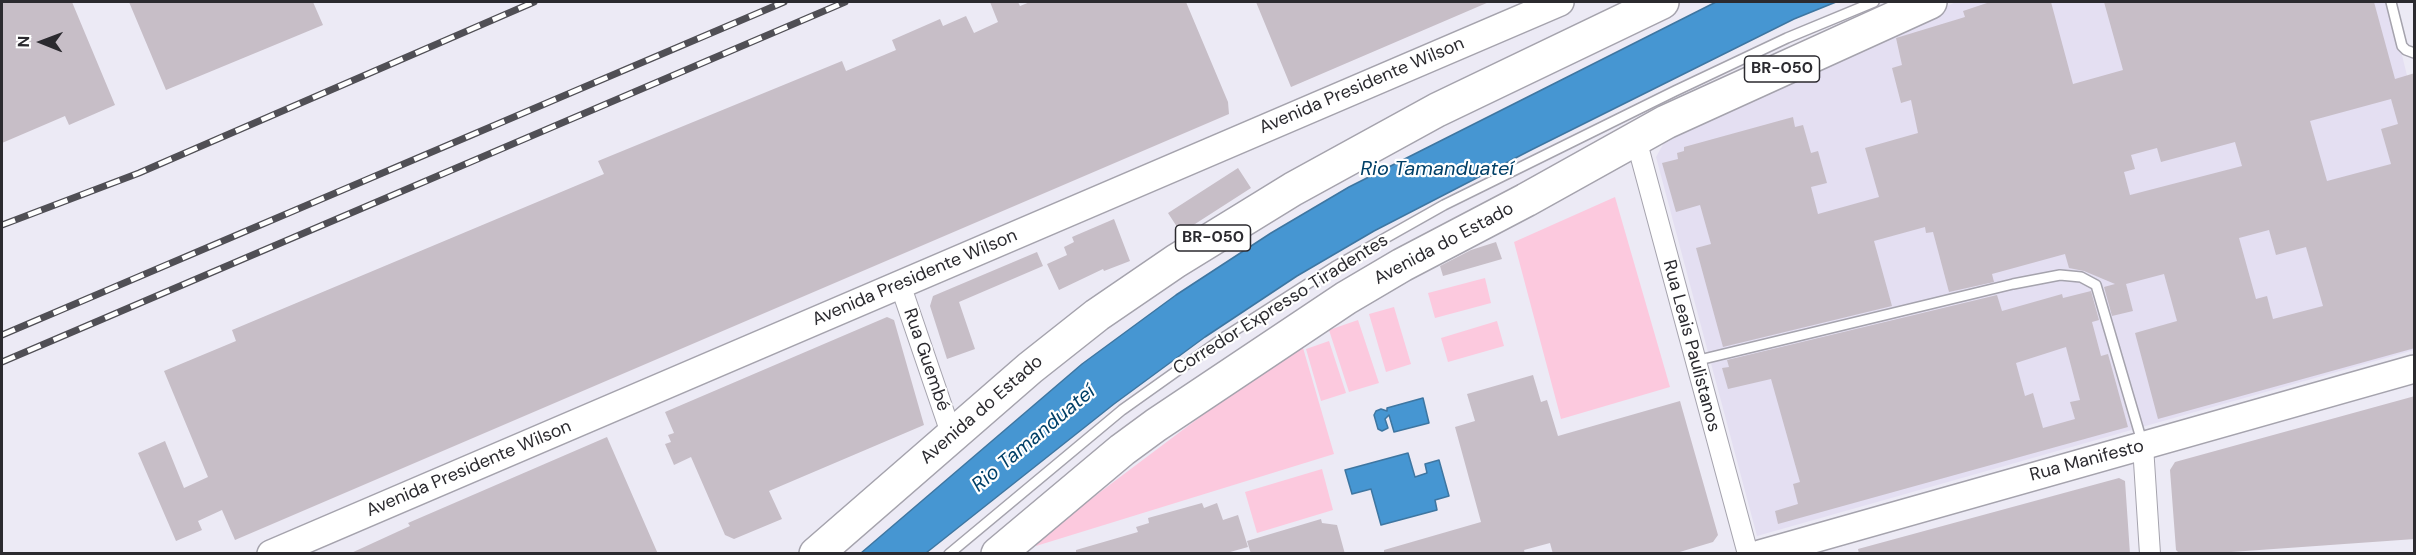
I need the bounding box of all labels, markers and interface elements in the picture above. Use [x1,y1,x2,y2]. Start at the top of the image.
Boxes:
north arrow [12,12,72,72]
street label: Avenida Presidente Wilson [1256,33,1468,139]
text: N [13,36,34,48]
road number: BR-050 [1744,56,1820,82]
water label: Rio Tamanduateí [1360,158,1514,182]
street label: Avenida do Estado [1370,198,1518,290]
street label: Avenida Presidente Wilson [809,225,1021,331]
road number: BR-050 [1176,225,1250,251]
street label: Corredor Expresso Tiradentes [1170,230,1392,380]
street label: Rua Leais Paulistanos [1658,258,1724,434]
street label: Rua Guembé [898,306,954,414]
street label: Avenida do Estado [916,351,1048,469]
water label: Rio Tamanduateí [967,380,1101,498]
street label: Avenida Presidente Wilson [363,416,575,522]
street label: Rua Manifesto [2028,435,2146,487]

